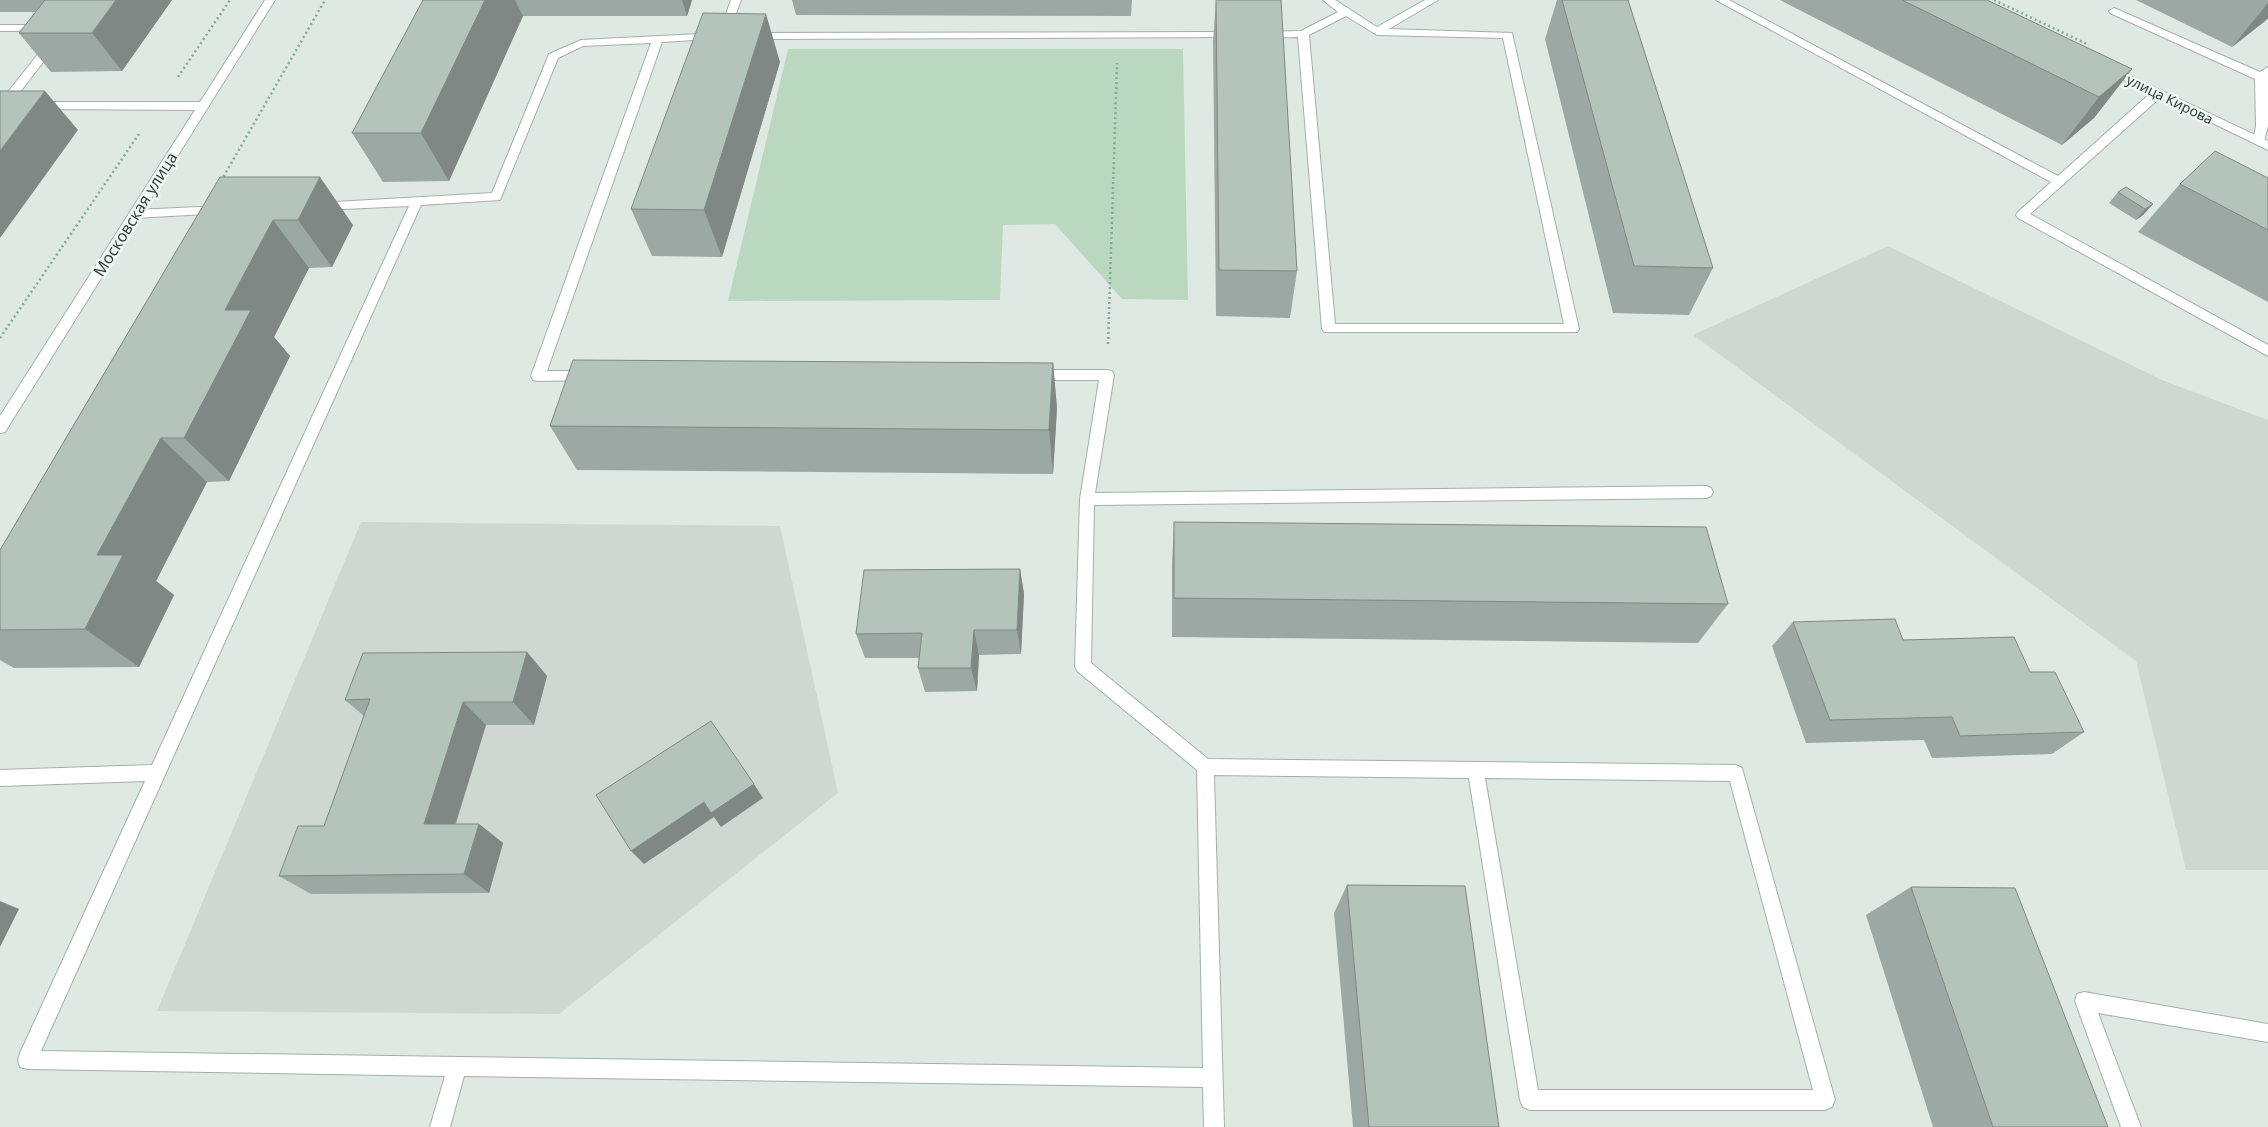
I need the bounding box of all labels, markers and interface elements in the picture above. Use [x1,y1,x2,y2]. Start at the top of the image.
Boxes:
street label: улица Кирова [2123,70,2217,128]
street label: Московская улица [88,148,182,280]

